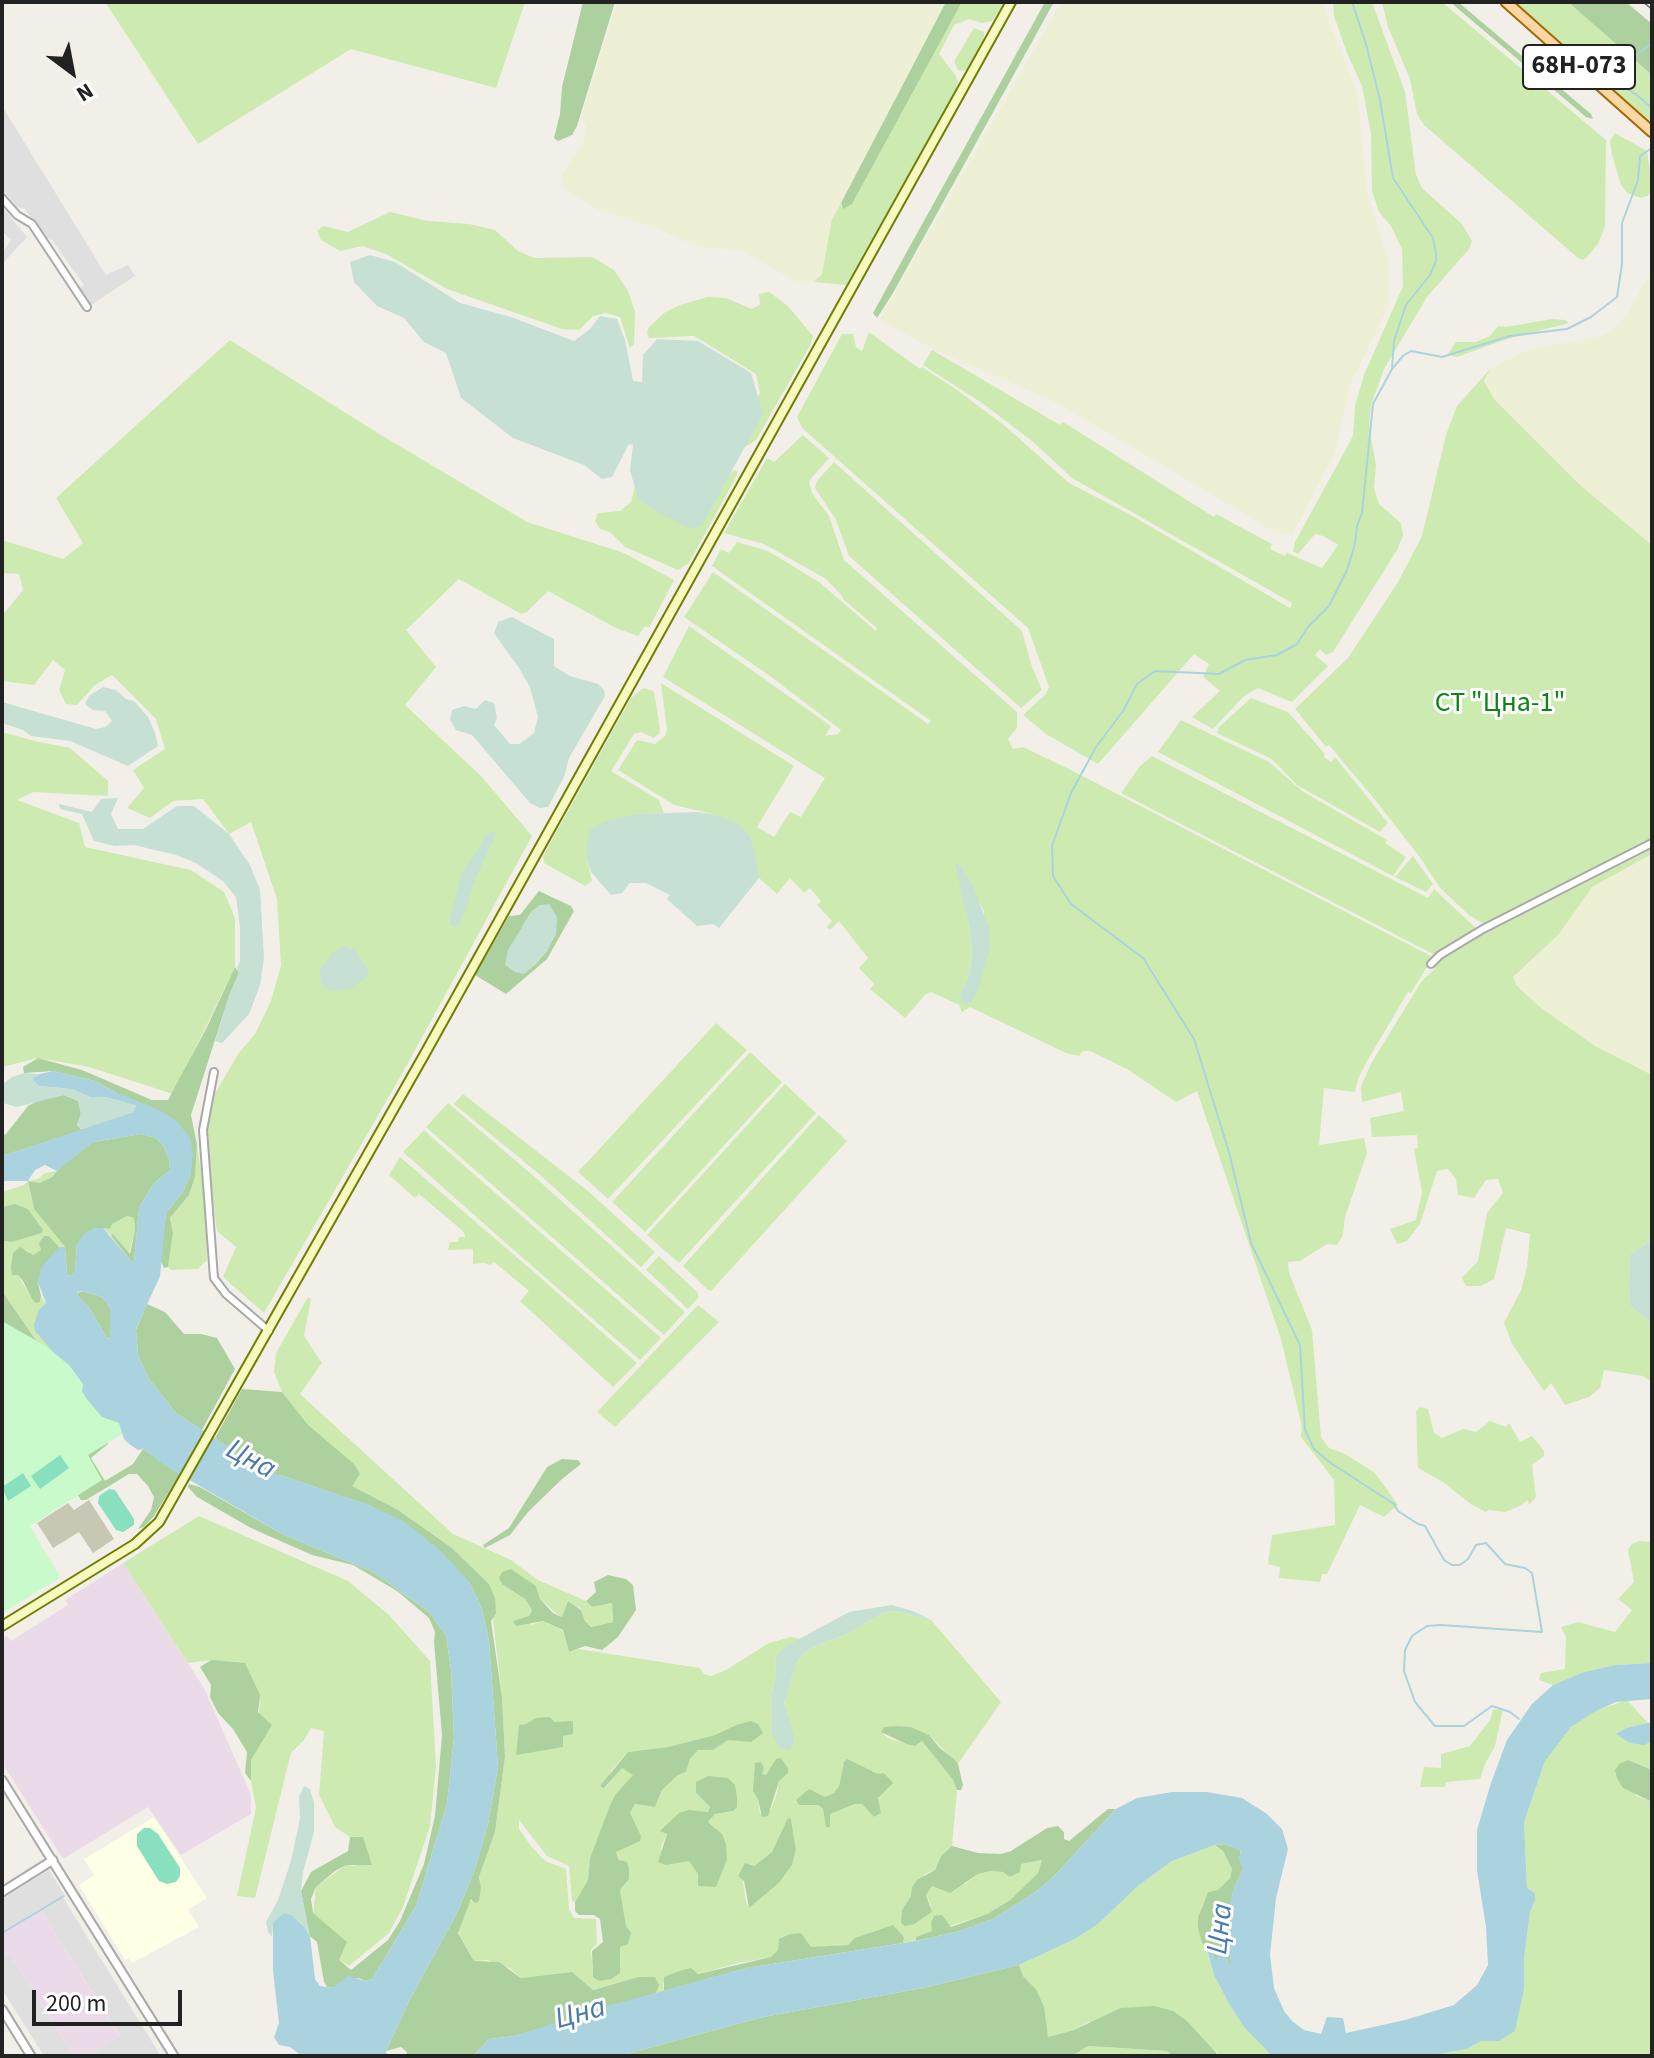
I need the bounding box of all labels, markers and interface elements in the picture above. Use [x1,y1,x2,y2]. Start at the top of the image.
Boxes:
north arrow [32,32,112,112]
road number: 68Н-073 [1523,45,1635,89]
text: N [70,75,99,110]
park label: СТ "Цна-1" [1435,688,1565,722]
water label: Цна [219,1433,281,1489]
water label: Цна [1201,1902,1243,1956]
scale bar [36,1974,186,2024]
text: 200 m [46,1986,106,2021]
water label: Цна [552,1991,610,2039]

